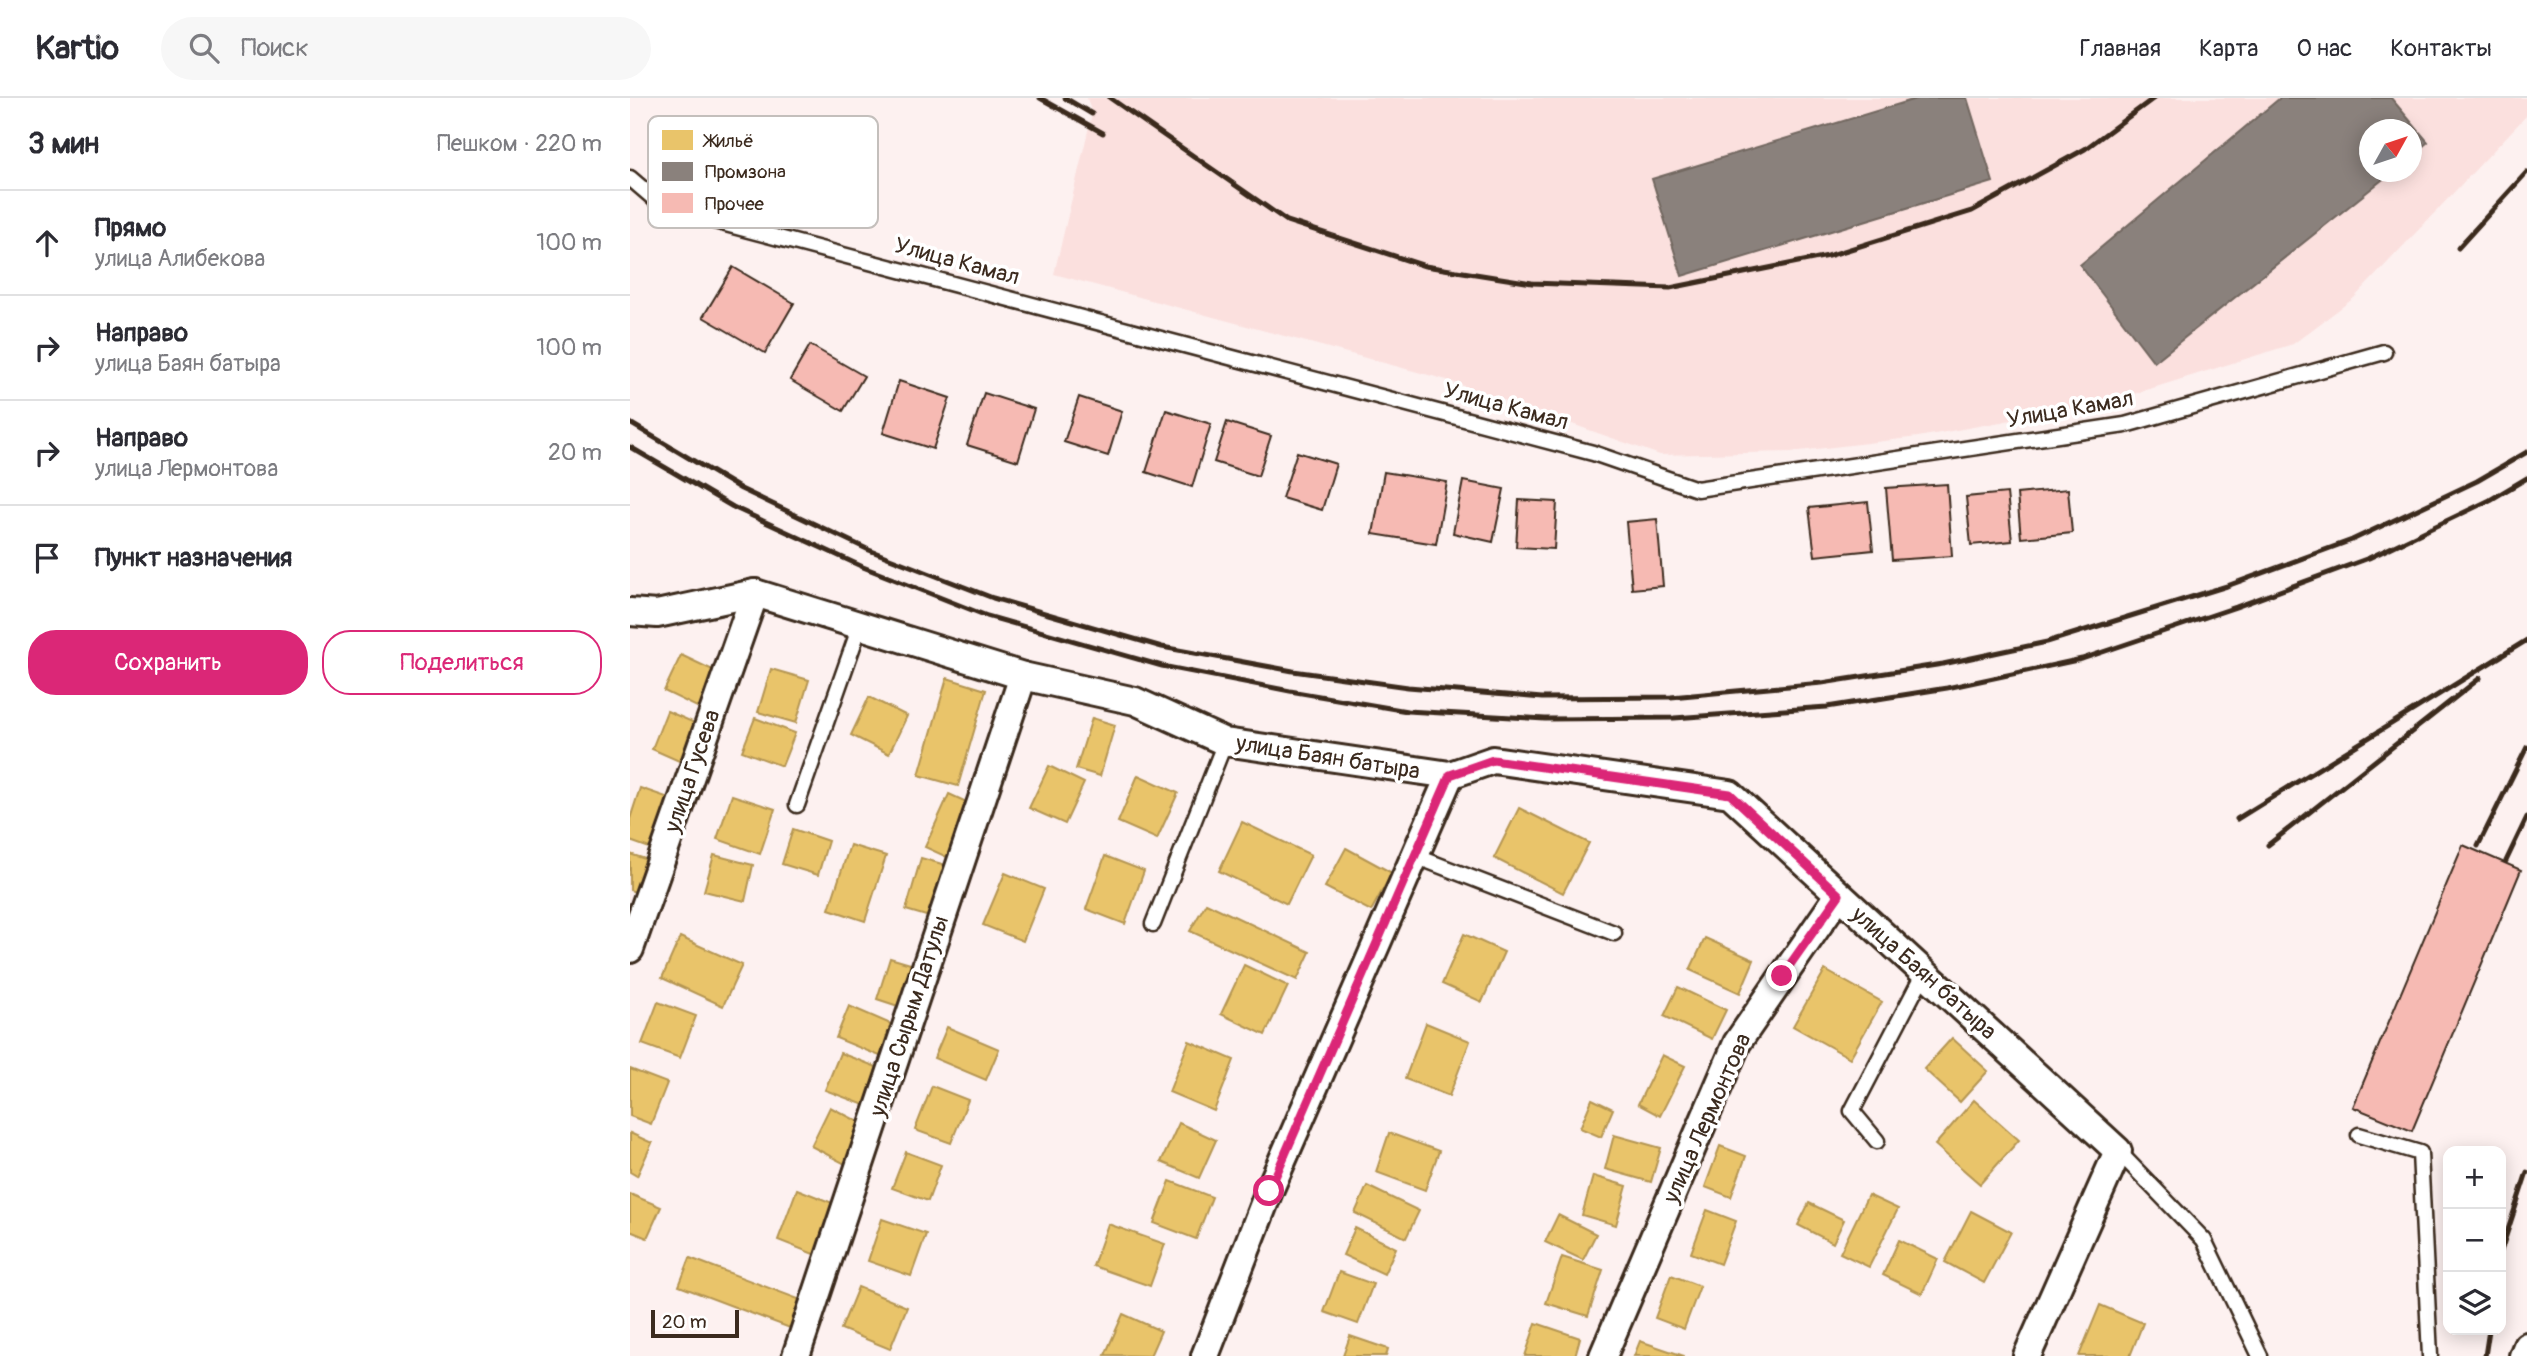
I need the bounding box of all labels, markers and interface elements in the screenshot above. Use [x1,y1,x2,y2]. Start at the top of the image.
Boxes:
search box [161,17,651,80]
text: Kartio [35,28,119,69]
icon: search [185,29,223,67]
text: Поиск [241,32,309,64]
text: Главная [2080,34,2161,63]
text: Карта [2199,34,2259,63]
text: О нас [2297,34,2352,63]
text: Контакты [2390,34,2492,63]
legend [648,116,878,228]
north arrow [2359,119,2422,182]
text: 3 мин [28,125,99,162]
text: Пешком · 220 m [437,129,602,158]
text: Жильё [702,129,754,153]
text: Промзона [705,160,786,184]
text: Прочее [705,192,765,216]
text: Прямо [95,212,166,244]
icon: ahead [28,224,66,262]
text: 100 m [536,228,602,257]
street label: Улица Камал [891,230,1023,292]
text: улица Алибекова [95,244,265,273]
text: Направо [95,317,188,349]
icon: right [28,329,66,367]
text: 100 m [536,333,602,362]
text: улица Баян батыра [95,349,281,378]
street label: Улица Камал [1440,375,1572,437]
street label: Улица Камал [2004,384,2136,434]
text: Направо [95,422,188,454]
icon: right [28,434,66,472]
text: 20 m [548,438,602,467]
text: улица Лермонтова [95,454,278,483]
icon: arrive [28,539,66,577]
text: Пункт назначения [95,542,292,574]
button: Сохранить [28,630,308,695]
button: Поделиться [322,630,602,695]
street label: улица Гусева [657,706,727,837]
street label: улица Баян батыра [1233,728,1422,786]
street label: улица Баян батыра [1845,899,2003,1046]
street label: улица Сырым Датулы [862,912,955,1121]
route end [1766,960,1797,991]
street label: улица Лермонтова [1656,1028,1757,1208]
map controls [2443,1146,2506,1335]
button: + [2443,1146,2506,1209]
route start [1253,1175,1284,1206]
button: − [2443,1209,2506,1272]
button: layers [2443,1272,2506,1335]
scale bar [651,1307,738,1339]
text: 20 m [662,1310,707,1334]

